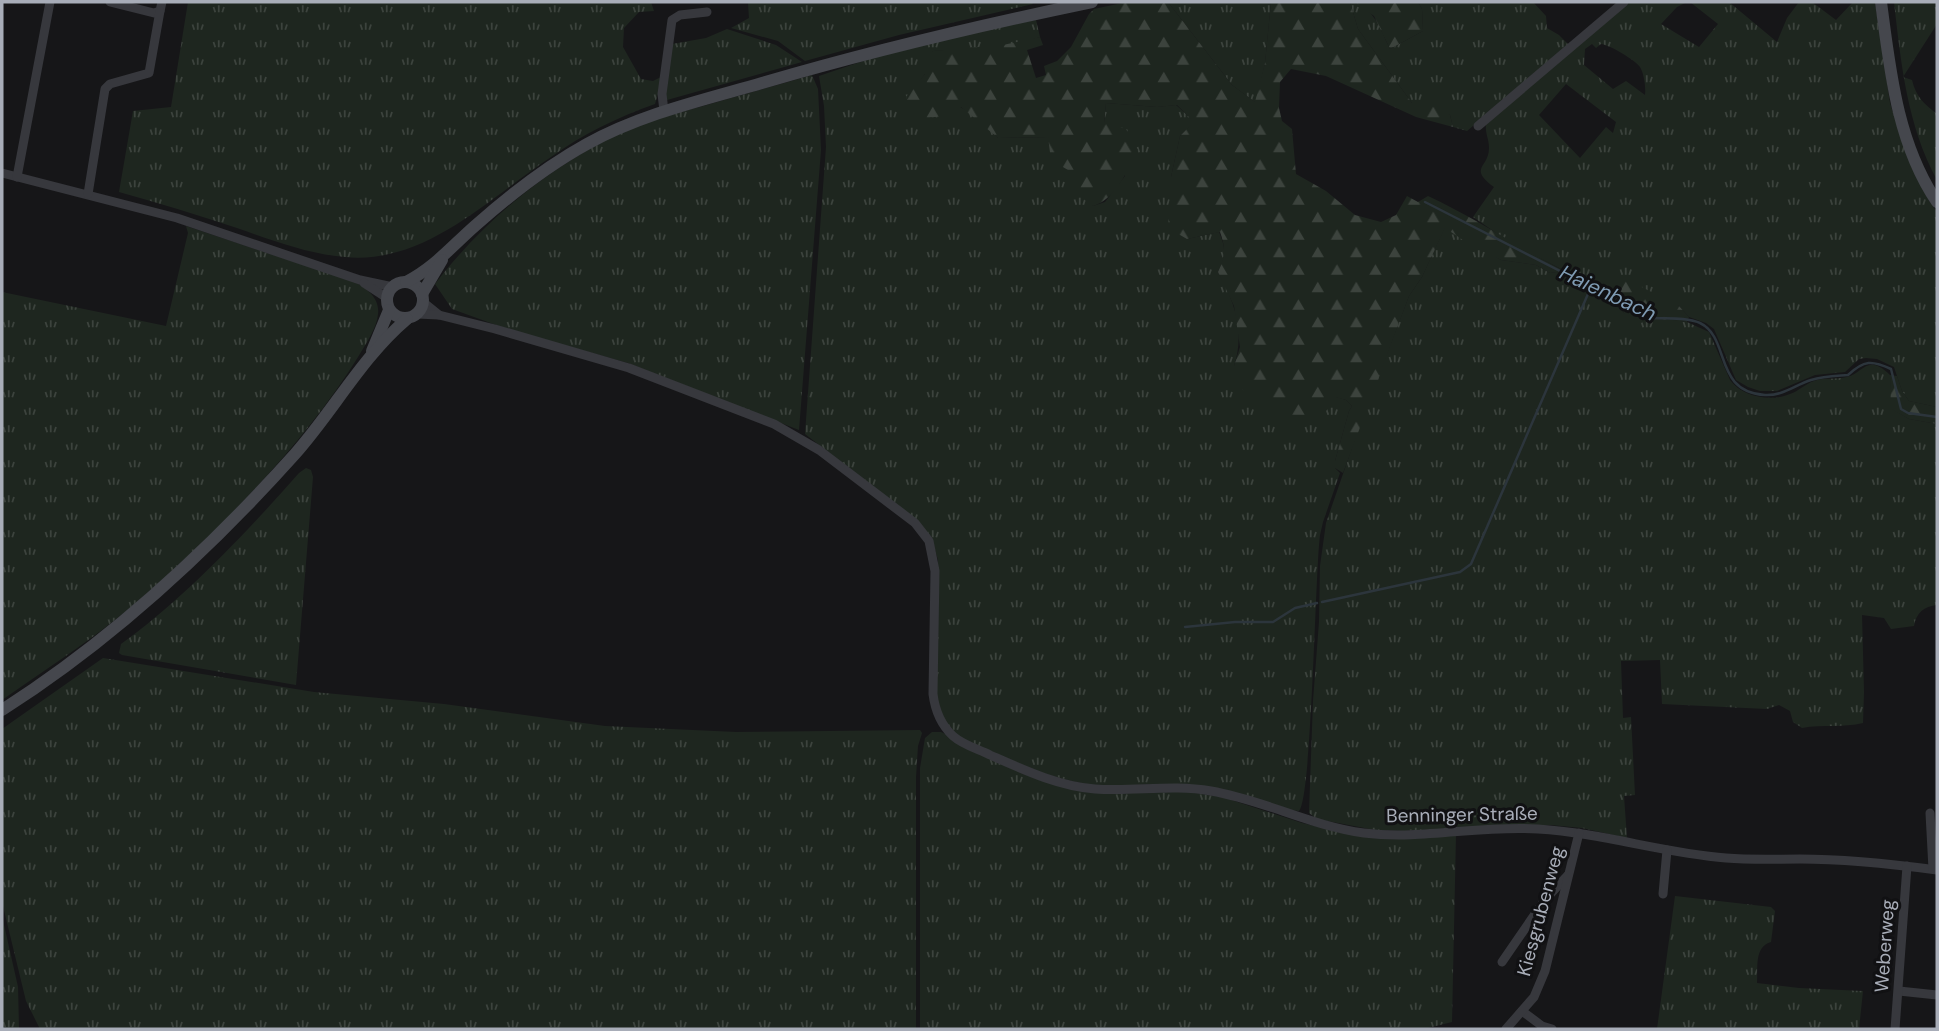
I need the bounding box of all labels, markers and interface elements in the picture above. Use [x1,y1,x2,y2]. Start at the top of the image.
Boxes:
water label: Haienbach [1555,258,1661,328]
street label: Benninger Straße [1386,801,1538,828]
street label: Kiesgrubenweg [1511,843,1570,979]
street label: Weberweg [1869,898,1900,993]

